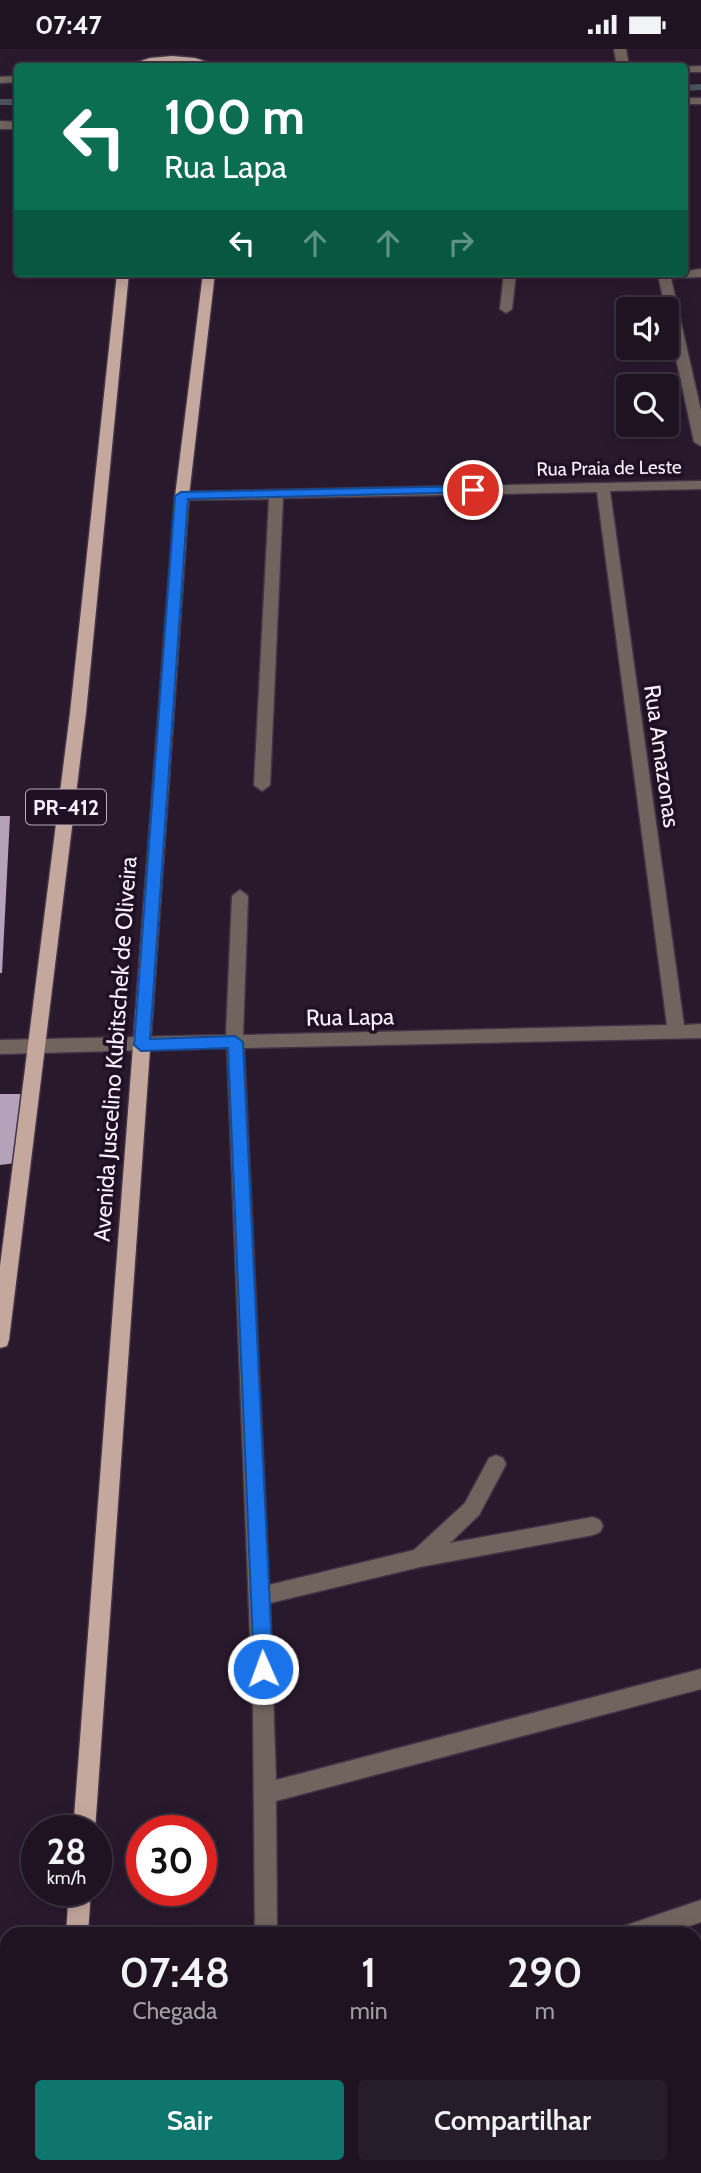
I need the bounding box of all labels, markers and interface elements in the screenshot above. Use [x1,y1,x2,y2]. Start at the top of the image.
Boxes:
text: 07:47 [35,9,102,41]
text: 100 m [164,87,305,146]
icon: left [49,91,140,182]
text: Rua Lapa [164,147,287,186]
icon: left [223,224,261,262]
icon: ahead [296,224,334,262]
icon: ahead [369,224,407,262]
icon: right [442,224,480,262]
map controls [616,297,679,437]
button: sound [616,297,679,360]
button: search [616,374,679,437]
street label: Rua Praia de Leste [536,455,682,481]
pin [443,460,503,520]
icon: arrive [454,471,492,509]
street label: Rua Amazonas [638,683,686,829]
road number: PR-412 [26,789,106,825]
street label: Avenida Juscelino Kubitschek de Oliveira [88,855,142,1243]
street label: Rua Lapa [306,1002,394,1032]
position arrow [226,1632,300,1706]
speed limit sign: 30 [126,1815,217,1906]
text: 28 [47,1830,86,1873]
text: km/h [47,1867,86,1889]
text: 07:48 [120,1946,230,1998]
text: 1 [361,1946,376,1998]
text: 290 [507,1946,582,1998]
text: Chegada [132,1997,217,2025]
text: min [350,1997,388,2025]
text: m [535,1997,555,2025]
button: Sair [35,2080,344,2160]
button: Compartilhar [358,2080,667,2160]

